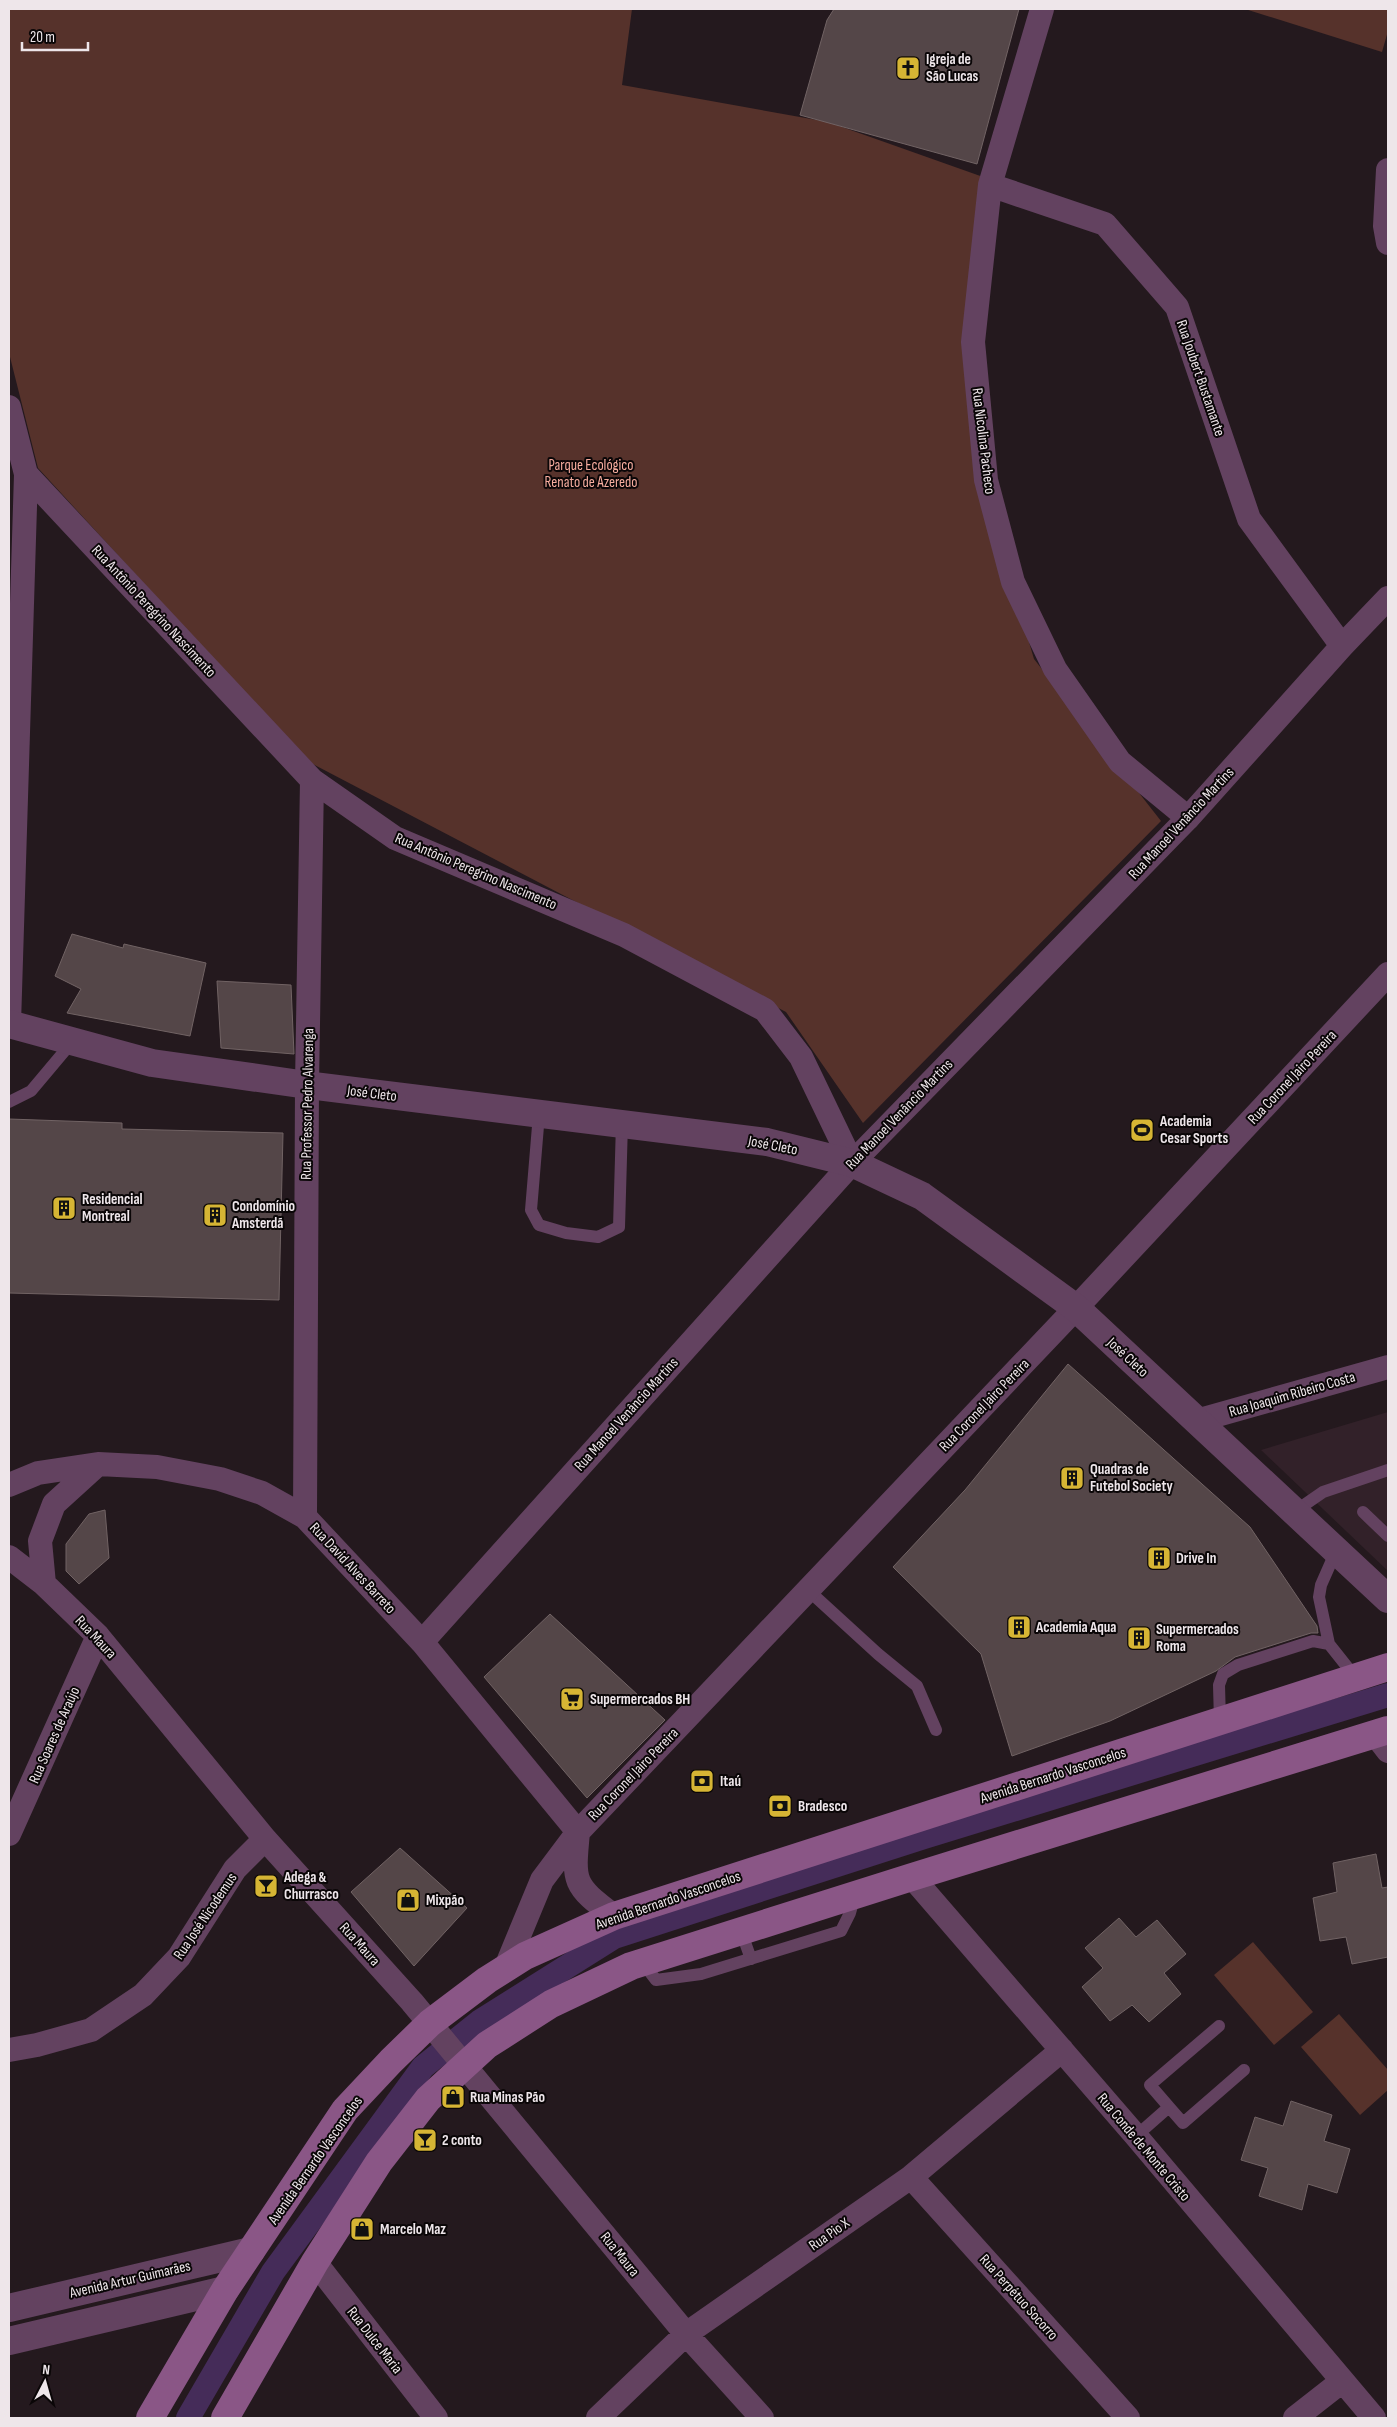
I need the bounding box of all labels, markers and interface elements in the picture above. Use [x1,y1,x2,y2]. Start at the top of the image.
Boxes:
scale bar [22,20,89,52]
text: 20 m [30,28,55,47]
place label: Igreja de São Lucas [926,50,979,86]
church icon: Igreja de São Lucas [895,55,921,81]
street label: Rua Joubert Bustamante [1172,318,1229,439]
street label: Rua Nicolina Pacheco [968,387,999,495]
park label: Parque Ecológico Renato de Azeredo [544,456,638,492]
street label: Rua Antônio Peregrino Nascimento [87,541,220,681]
street label: Rua Manoel Venâncio Martins [1124,763,1238,883]
street label: Rua Antônio Peregrino Nascimento [392,829,560,914]
street label: Rua Coronel Jairo Pereira [1244,1026,1341,1128]
street label: Rua Professor Pedro Alvarenga [297,1028,318,1180]
street label: Rua Manoel Venâncio Martins [842,1055,957,1174]
street label: José Cleto [345,1081,398,1106]
place label: Academia Cesar Sports [1159,1112,1229,1148]
sports icon: Academia Cesar Sports [1129,1117,1155,1143]
street label: José Cleto [746,1131,799,1160]
place label: Residencial Montreal [82,1190,143,1226]
building icon: Residencial Montreal [51,1195,77,1221]
place label: Condomínio Amsterdã [231,1197,295,1233]
building icon: Condomínio Amsterdã [202,1202,228,1228]
street label: José Cleto [1102,1333,1152,1381]
street label: Rua Manoel Venâncio Martins [570,1354,682,1475]
street label: Rua Coronel Jairo Pereira [935,1355,1034,1456]
street label: Rua Joaquim Ribeiro Costa [1227,1367,1358,1422]
place label: Quadras de Futebol Society [1090,1460,1174,1496]
building icon: Quadras de Futebol Society [1059,1465,1085,1491]
street label: Rua David Alves Barreto [305,1519,400,1618]
building icon: Drive In [1146,1545,1172,1571]
place label: Drive In [1176,1549,1216,1568]
street label: Rua Maura [71,1612,121,1663]
building icon: Academia Aqua [1006,1614,1032,1640]
place label: Academia Aqua [1035,1618,1117,1637]
place label: Supermercados Roma [1156,1620,1239,1656]
building icon: Supermercados Roma [1126,1625,1152,1651]
street label: Rua Soares de Araújo [25,1684,84,1787]
supermarket icon: Supermercados BH [559,1686,585,1712]
place label: Supermercados BH [590,1690,690,1709]
street label: Rua Coronel Jairo Pereira [584,1724,683,1825]
street label: Avenida Bernardo Vasconcelos [977,1743,1128,1808]
bank icon: Itaú [689,1768,715,1794]
place label: Itaú [720,1772,741,1791]
bank icon: Bradesco [767,1793,793,1819]
place label: Bradesco [798,1797,847,1816]
street label: Avenida Bernardo Vasconcelos [592,1867,743,1935]
place label: Adega & Churrasco [283,1868,339,1904]
street label: Rua José Nicodemus [169,1869,241,1963]
bar icon: Adega & Churrasco [253,1873,279,1899]
shop icon: Mixpão [395,1887,421,1913]
place label: Mixpão [426,1891,464,1910]
street label: Rua Maura [335,1919,384,1970]
shop icon: Rua Minas Pão [440,2084,466,2110]
place label: Rua Minas Pão [470,2088,545,2107]
street label: Rua Conde de Monte Cristo [1093,2089,1194,2205]
street label: Avenida Bernardo Vasconcelos [263,2093,367,2229]
bar icon: 2 conto [412,2127,438,2153]
place label: 2 conto [442,2131,482,2150]
street label: Rua Pio X [805,2213,854,2255]
shop icon: Marcelo Maz [349,2216,375,2242]
place label: Marcelo Maz [380,2220,446,2239]
street label: Rua Maura [596,2228,644,2281]
street label: Rua Perpétuo Socorro [975,2250,1062,2344]
street label: Avenida Artur Guimarães [67,2256,192,2303]
street label: Rua Dulce Maria [343,2303,407,2378]
north arrow [20,2357,70,2407]
text: N [42,2361,51,2378]

